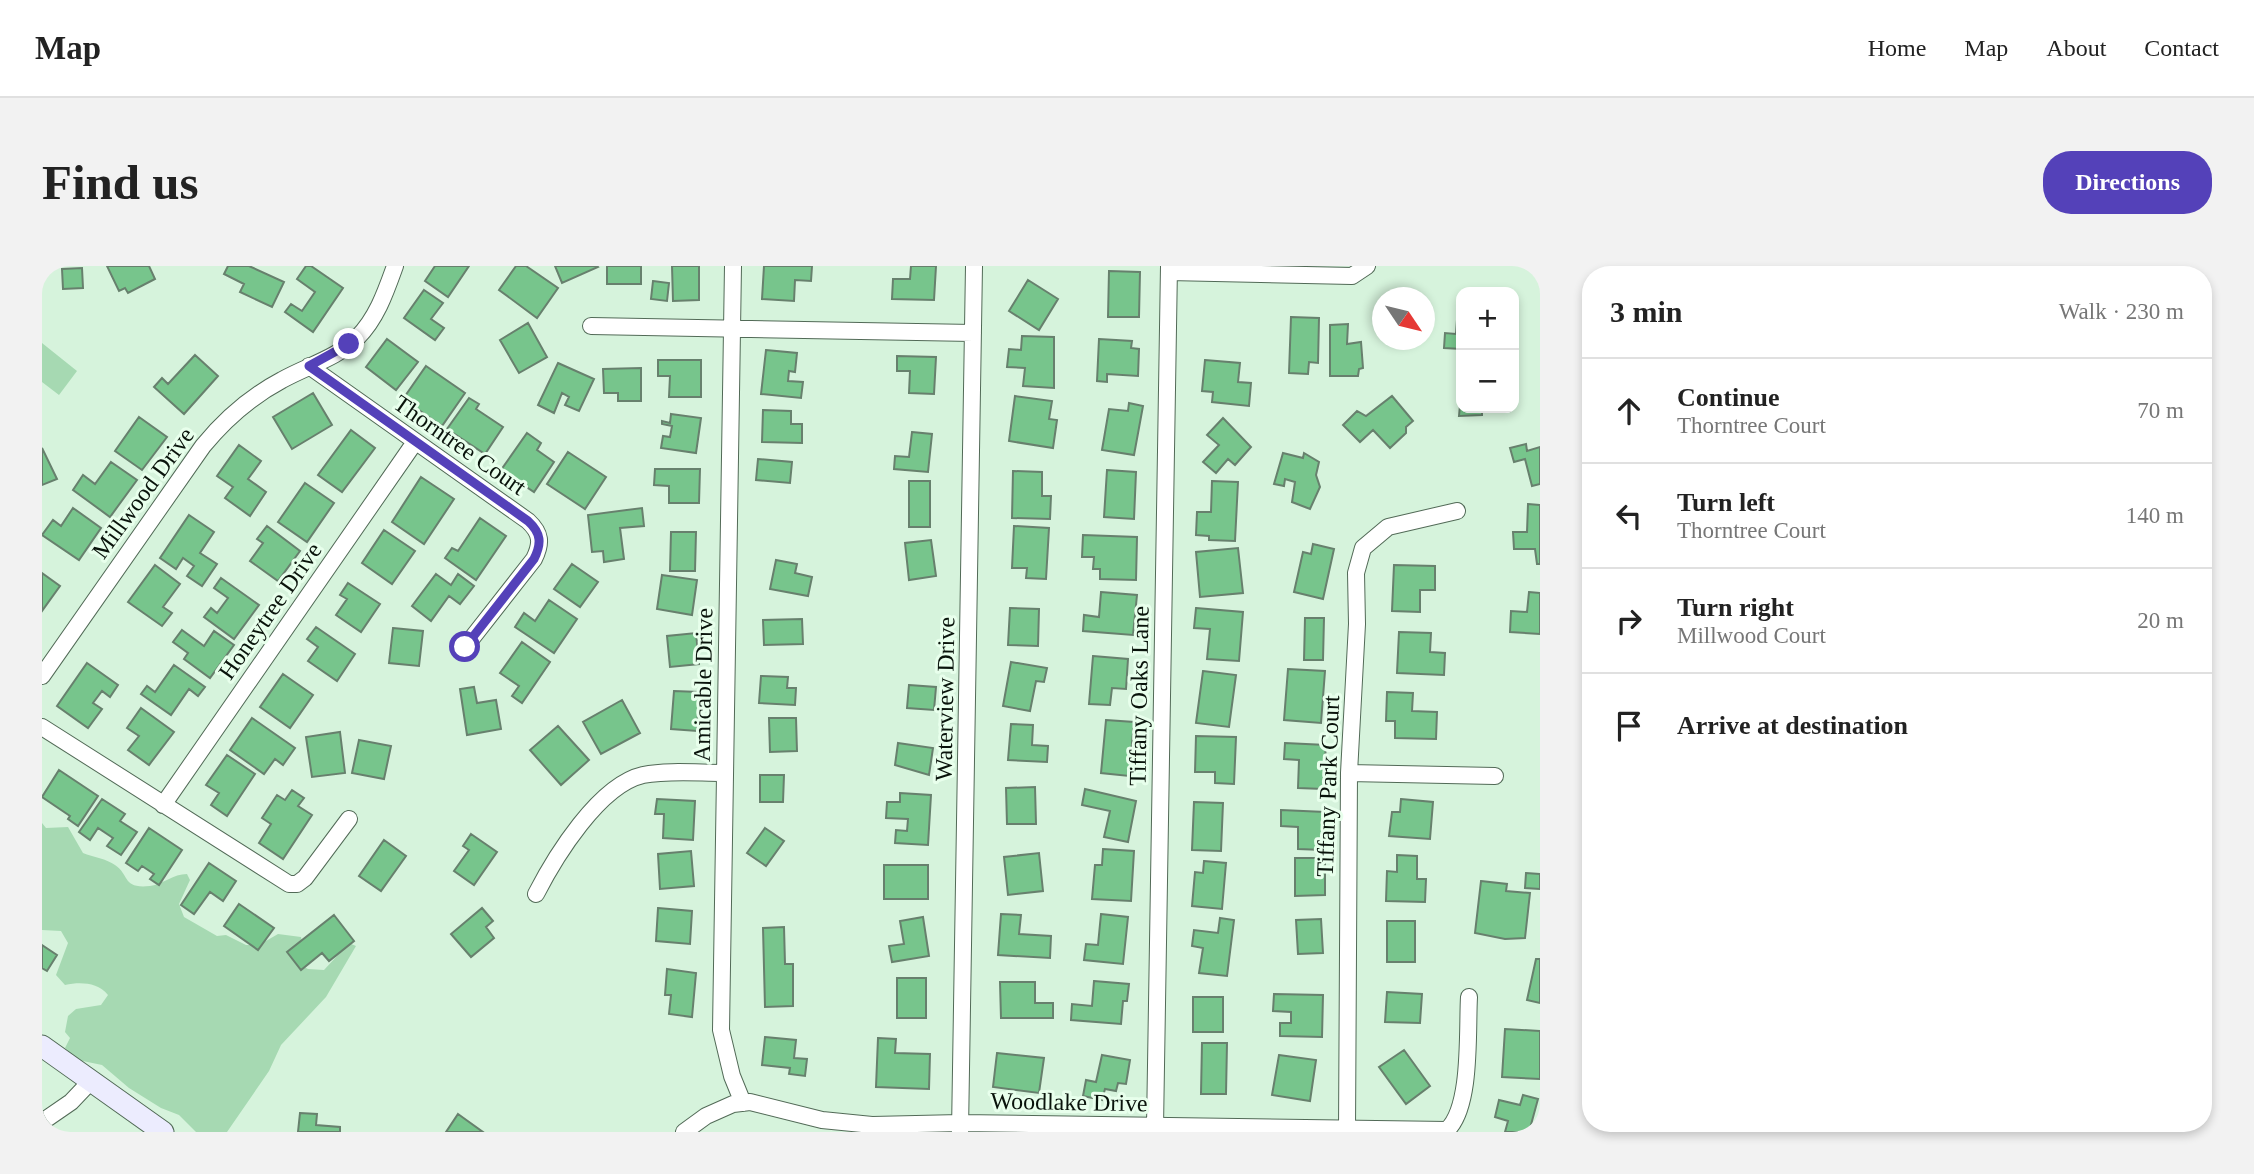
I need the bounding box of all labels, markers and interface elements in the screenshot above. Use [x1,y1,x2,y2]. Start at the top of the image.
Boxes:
text: Map [35,30,101,66]
text: Home [1868,35,1926,61]
text: Map [1964,35,2008,61]
text: About [2046,35,2106,61]
text: Contact [2144,35,2219,61]
button: Directions [2043,151,2212,214]
text: Find us [42,155,199,210]
north arrow [1372,287,1435,350]
map controls [1456,287,1519,413]
button: + [1456,287,1519,350]
text: 3 min [1610,295,1683,328]
text: Walk · 230 m [2059,299,2184,324]
route end [333,328,364,359]
button: − [1456,350,1519,413]
text: Continue [1677,383,1780,412]
street label: Thorntree Court [389,390,531,500]
icon: ahead [1610,392,1648,430]
text: 70 m [2137,398,2184,423]
text: Thorntree Court [1677,413,1826,438]
street label: Millwood Drive [87,423,199,563]
text: Turn left [1677,488,1775,517]
icon: left [1610,497,1648,535]
text: 140 m [2126,503,2184,528]
text: Thorntree Court [1677,518,1826,543]
street label: Honeytree Drive [213,538,327,684]
text: Turn right [1677,593,1794,622]
icon: right [1610,602,1648,640]
street label: Tiffany Oaks Lane [1124,606,1154,786]
street label: Amicable Drive [689,608,717,762]
text: 20 m [2137,608,2184,633]
street label: Waterview Drive [931,617,959,781]
text: Millwood Court [1677,623,1826,648]
route start [449,631,480,662]
street label: Tiffany Park Court [1312,695,1344,877]
icon: arrive [1610,707,1648,745]
text: Arrive at destination [1677,711,1908,740]
street label: Woodlake Drive [990,1088,1148,1116]

